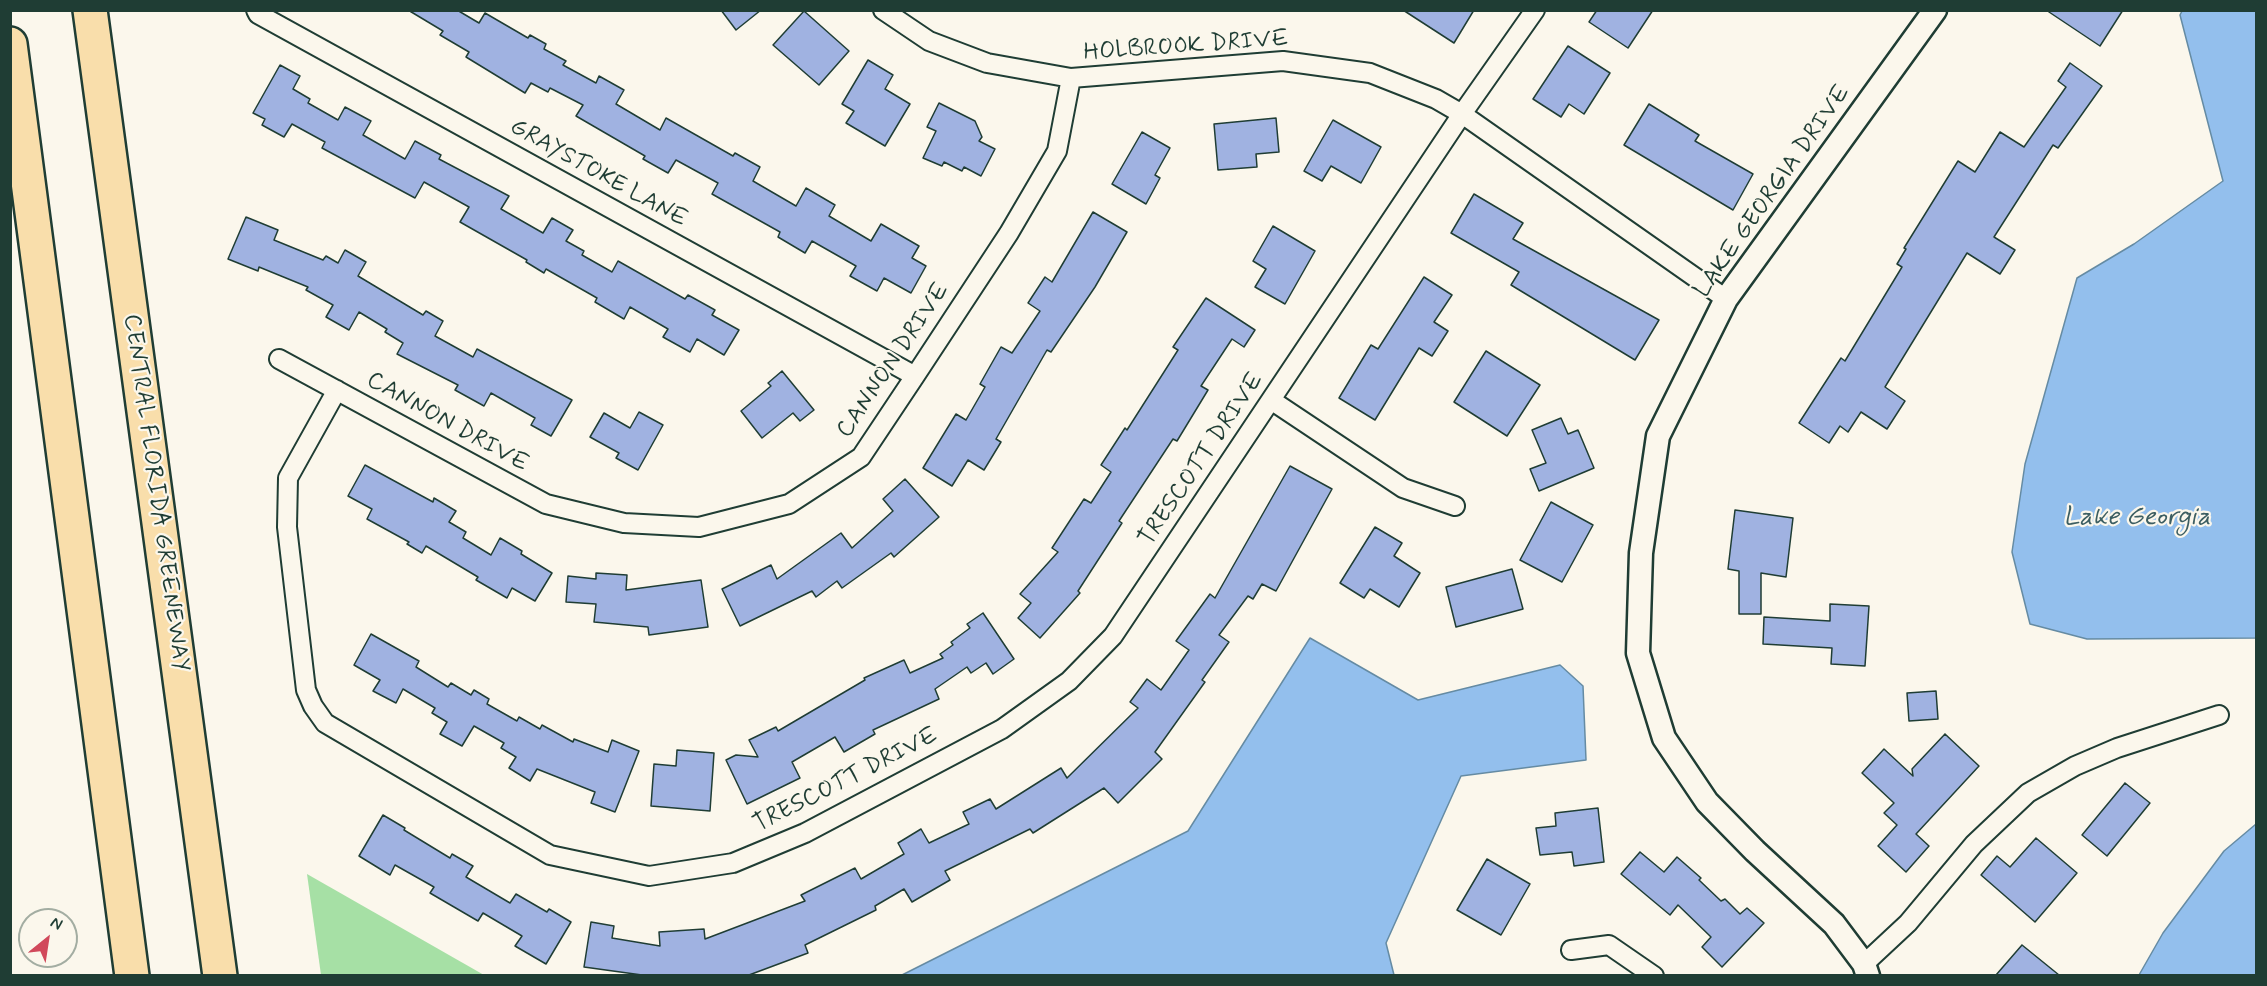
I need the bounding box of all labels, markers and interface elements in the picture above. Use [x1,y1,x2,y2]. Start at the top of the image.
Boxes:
street label: HOLBROOK DRIVE [1083,25,1289,69]
street label: LAKE GEORGIA DRIVE [1689,80,1857,304]
street label: GRAYSTOKE LANE [504,113,692,235]
street label: CANNON DRIVE [831,278,957,444]
street label: CENTRAL FLORIDA GREENEWAY [116,312,194,674]
street label: CANNON DRIVE [361,367,533,479]
street label: TRESCOTT DRIVE [1133,368,1271,552]
water label: Lake Georgia [2063,503,2211,535]
street label: TRESCOTT DRIVE [749,722,943,840]
north arrow [18,908,78,968]
text: N [46,912,66,935]

